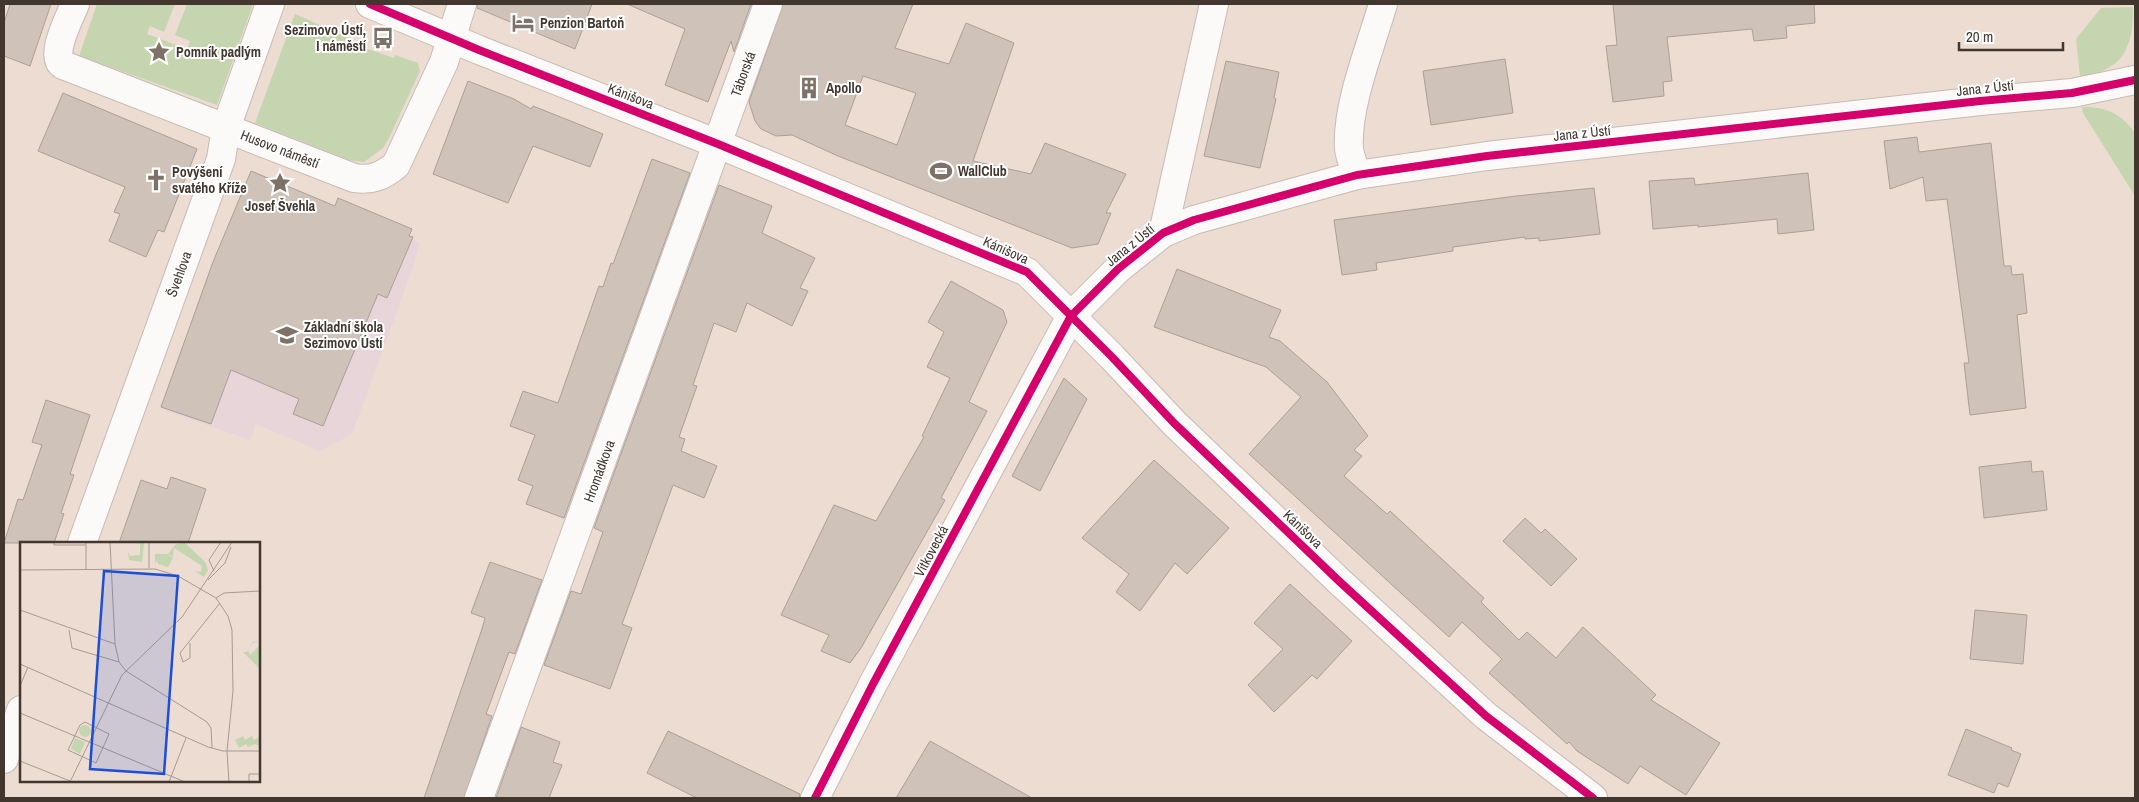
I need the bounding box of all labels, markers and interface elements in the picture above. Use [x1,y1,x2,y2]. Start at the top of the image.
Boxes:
hotel icon: Penzion Bartoň [510,10,536,36]
place label: Penzion Bartoň [540,14,624,32]
scale bar [1959,20,2063,52]
place label: Sezimovo Ústí, I náměstí [284,21,367,55]
bus stop icon: Sezimovo Ústí, I náměstí [370,25,396,51]
text: 20 m [1966,26,1993,47]
place icon: Pomník padlým [146,39,172,65]
place label: Pomník padlým [176,43,261,61]
street label: Táborská [727,48,760,99]
building icon: Apollo [796,75,822,101]
street label: Jana z Ústí [1955,76,2015,100]
street label: Kánišova [605,79,657,113]
place label: Apollo [826,79,862,97]
street label: Jana z Ústí [1552,121,1612,145]
street label: Husovo náměstí [238,126,323,173]
sports icon: WallClub [928,158,954,184]
place label: WallClub [958,162,1007,180]
place label: Povýšení svatého Kříže [172,163,247,197]
church icon: Povýšení svatého Kříže [143,167,169,193]
place icon: Josef Švehla [267,170,293,196]
place label: Josef Švehla [245,197,316,215]
street label: Jana z Ústí [1102,219,1159,270]
street label: Kánišova [980,232,1032,268]
street label: Švehlova [162,248,196,299]
place label: Základní škola Sezimovo Ústí [304,318,384,352]
school or university icon: Základní škola Sezimovo Ústí [274,322,300,348]
street label: Hromádkova [579,437,619,505]
street label: Kánišova [1280,506,1327,553]
street label: Vítkovecká [910,522,952,580]
inset map [20,542,260,782]

